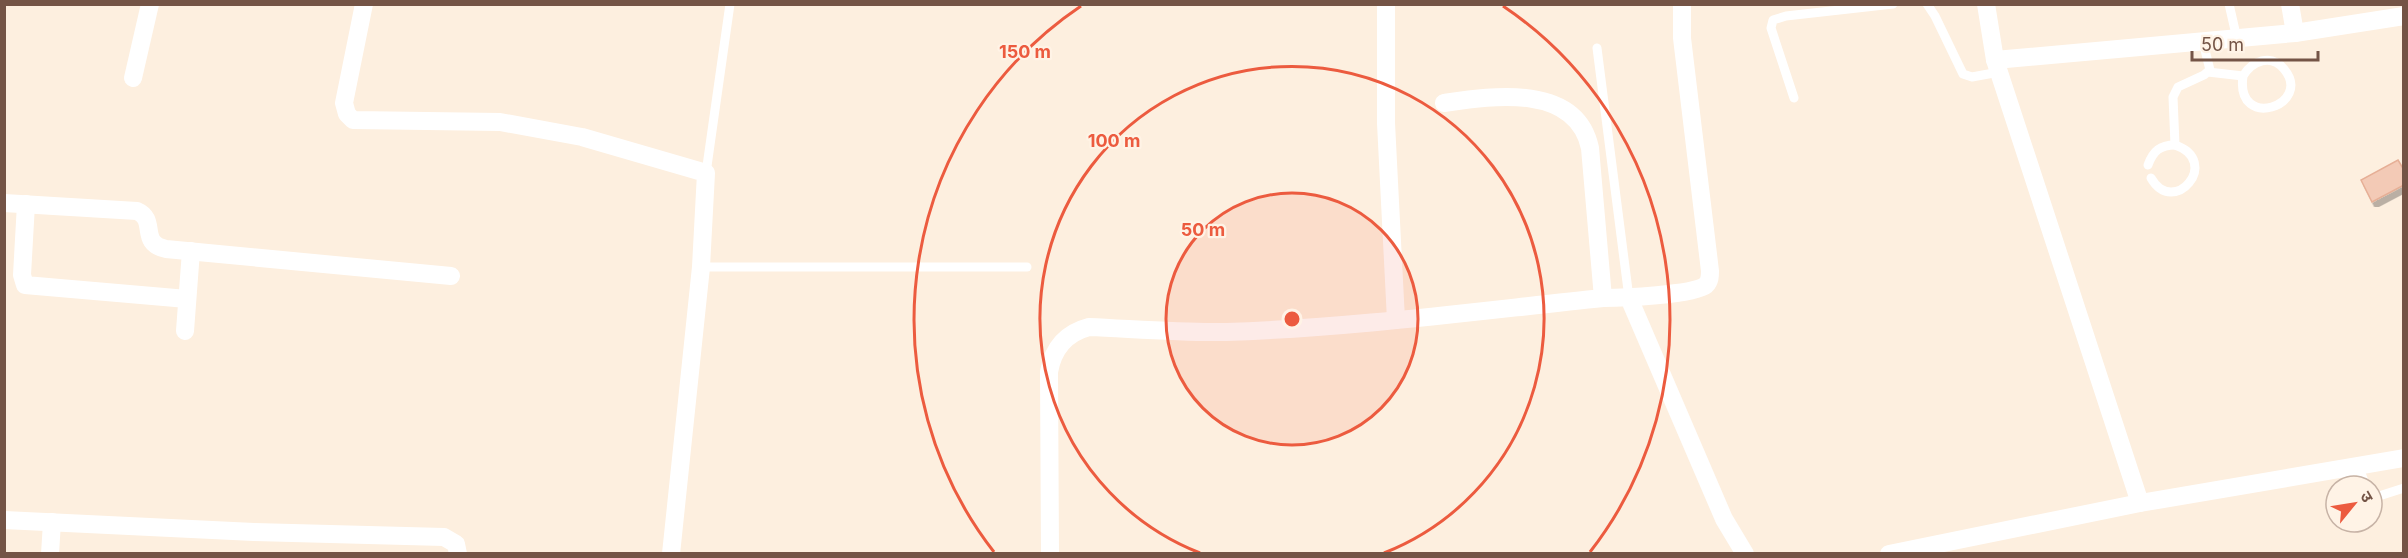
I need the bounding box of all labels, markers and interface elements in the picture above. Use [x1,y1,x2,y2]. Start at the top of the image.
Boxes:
scale bar [2192,24,2318,62]
text: 50 m [2201,34,2244,55]
text: 150 m [999,41,1051,62]
text: 100 m [1088,130,1140,151]
text: 50 m [1181,219,1225,240]
centre of rings [1282,309,1302,329]
north arrow [2324,474,2384,534]
text: उ [2356,487,2378,506]

